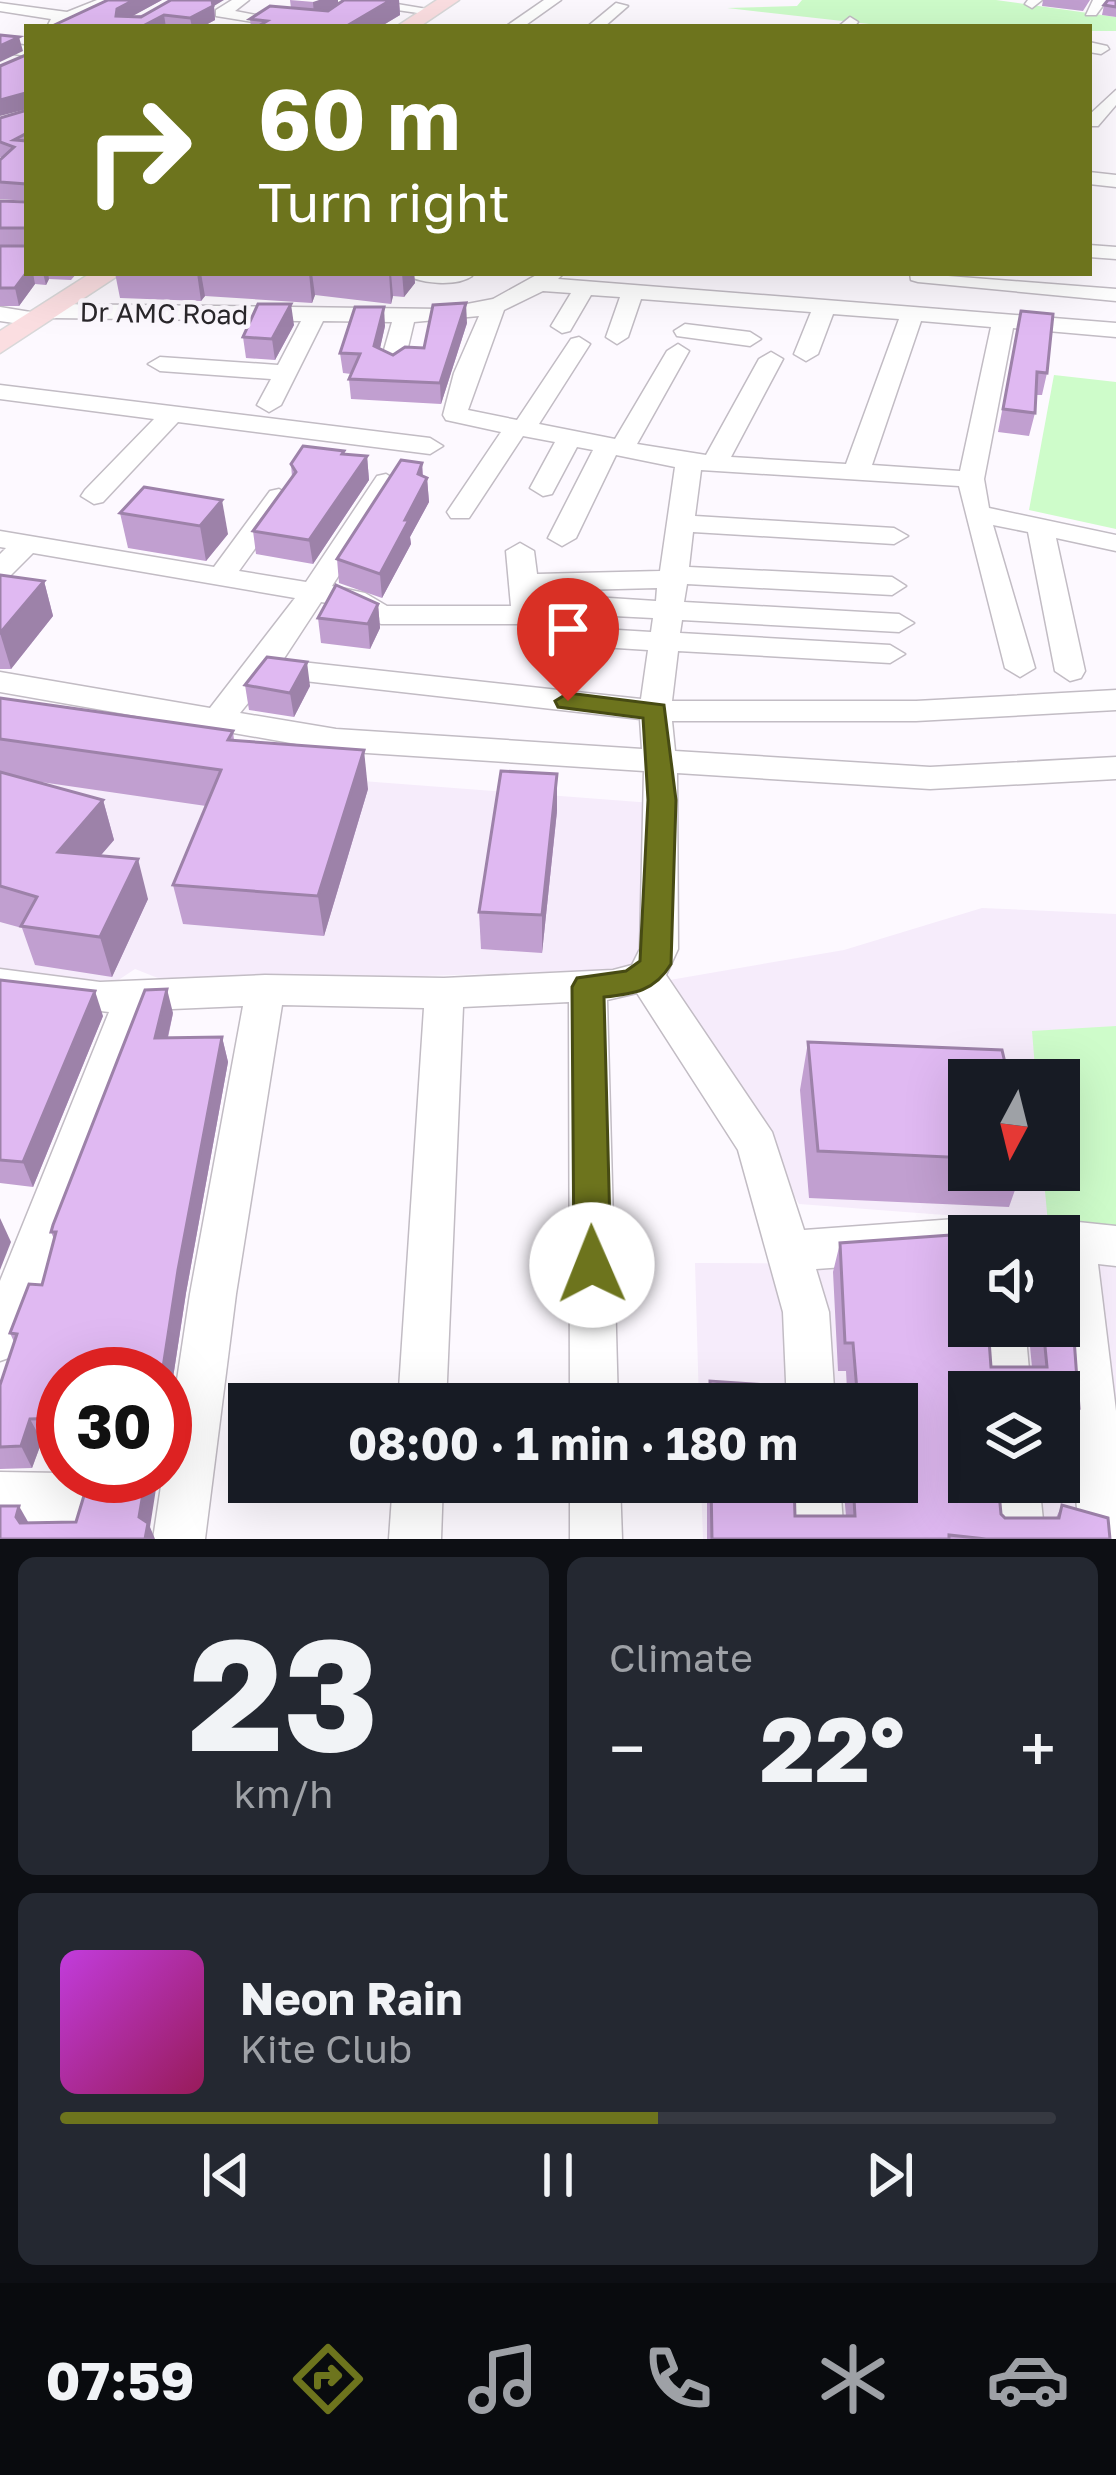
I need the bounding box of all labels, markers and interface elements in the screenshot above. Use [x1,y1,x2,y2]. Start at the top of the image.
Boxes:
text: 60 m [258,68,460,168]
icon: right [60,72,216,228]
text: Turn right [258,169,510,234]
street label: Dr AMC Road [79,296,249,330]
pin [517,578,619,701]
icon: arrive [535,596,601,662]
north arrow [948,1059,1080,1191]
map controls [948,1059,1080,1503]
position arrow [529,1202,655,1328]
button: sound [948,1215,1080,1347]
speed limit sign: 30 [36,1347,192,1503]
button: layers [948,1371,1080,1503]
text: 08:00 · 1 min · 180 m [348,1416,798,1470]
text: 23 [188,1598,379,1785]
text: Climate [609,1634,753,1681]
text: 22° [760,1694,905,1802]
text: − [609,1708,645,1788]
text: + [1020,1708,1056,1788]
text: km/h [234,1770,333,1817]
text: Neon Rain [240,1971,463,2025]
text: Kite Club [240,2025,412,2072]
icon: previous [193,2142,259,2208]
icon: pause [525,2142,591,2208]
icon: next [857,2142,923,2208]
icon: directions [286,2337,370,2421]
icon: music [461,2337,545,2421]
icon: phone [636,2337,720,2421]
icon: climate [811,2337,895,2421]
icon: car [986,2337,1070,2421]
text: 07:59 [46,2347,195,2412]

